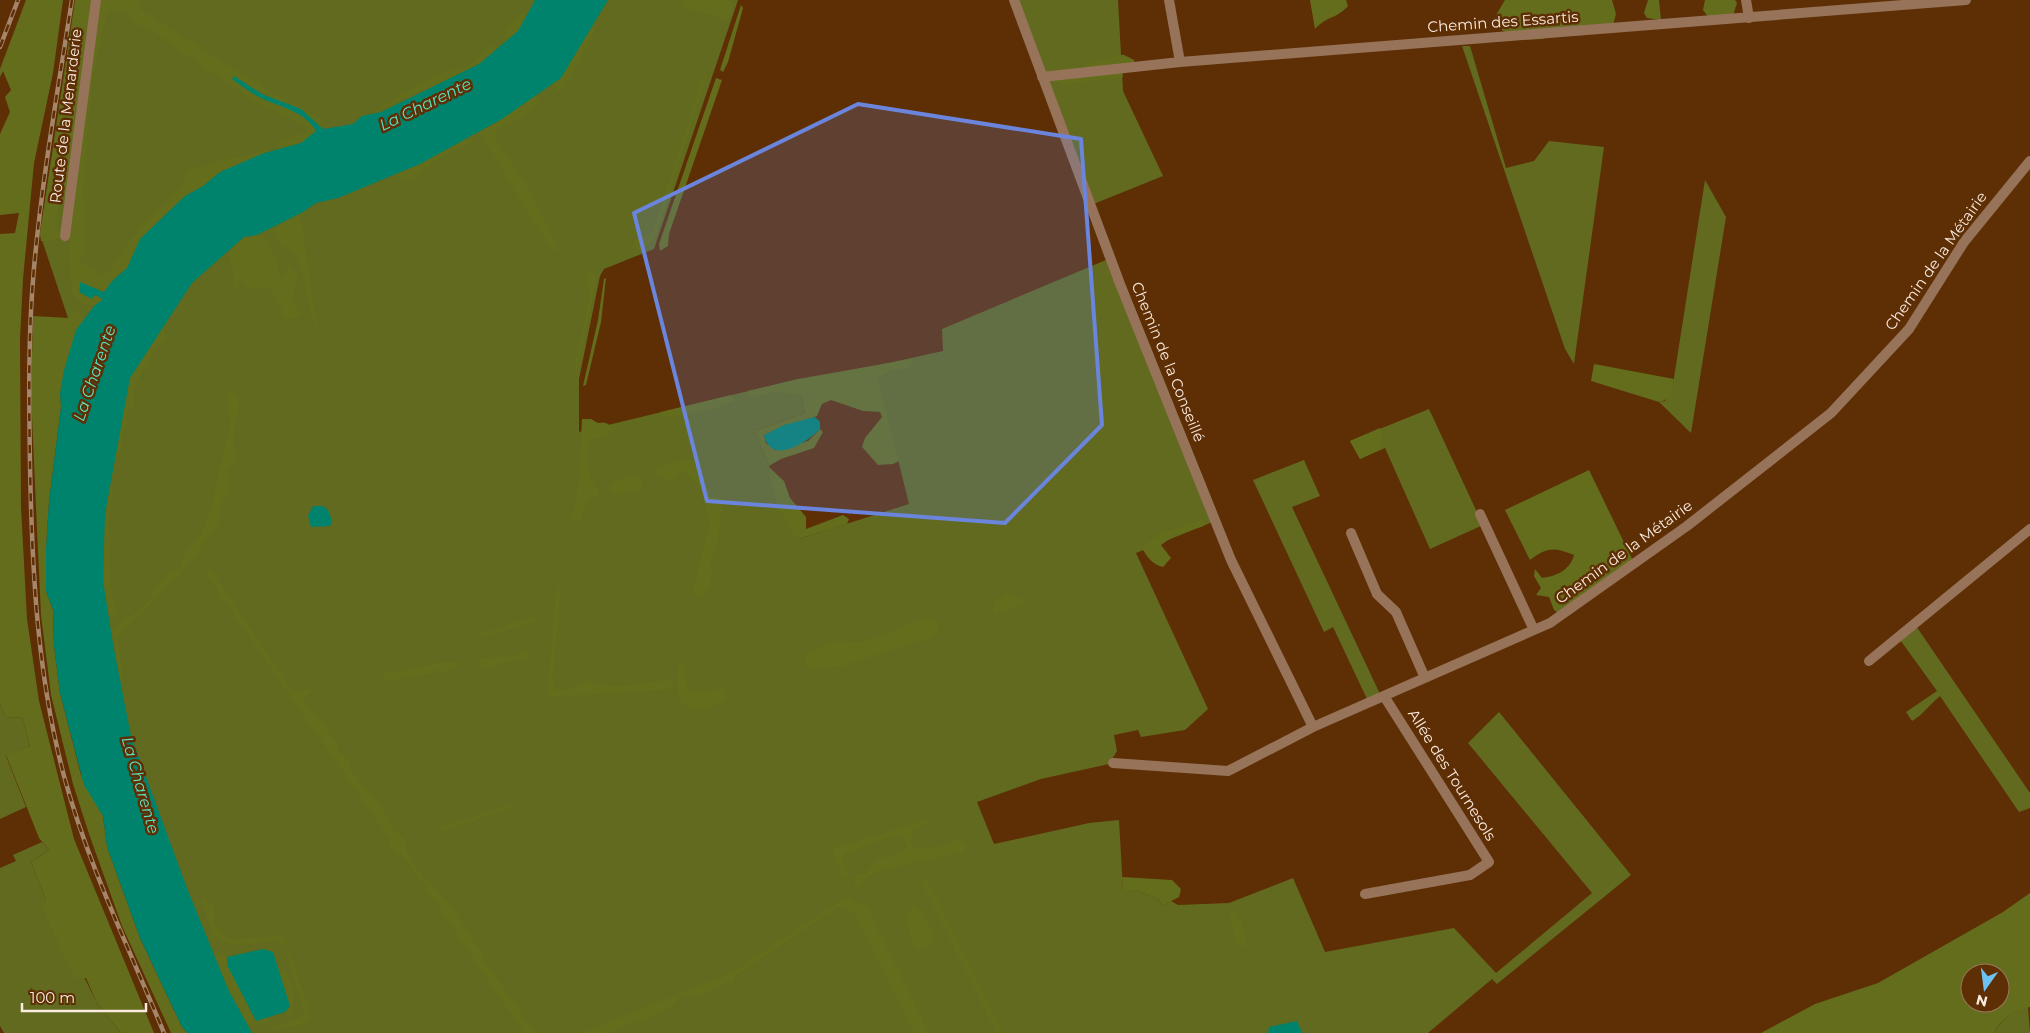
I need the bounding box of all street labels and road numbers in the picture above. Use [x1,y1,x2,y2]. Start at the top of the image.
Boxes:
street label: Chemin des Essartis [1427,7,1579,36]
street label: Route de la Menarderie [45,28,86,204]
street label: Chemin de la Métairie [1881,188,1991,334]
street label: Chemin de la Conseillé [1128,279,1209,445]
street label: Chemin de la Métairie [1551,495,1696,608]
street label: Allée des Tournesols [1404,705,1501,844]

